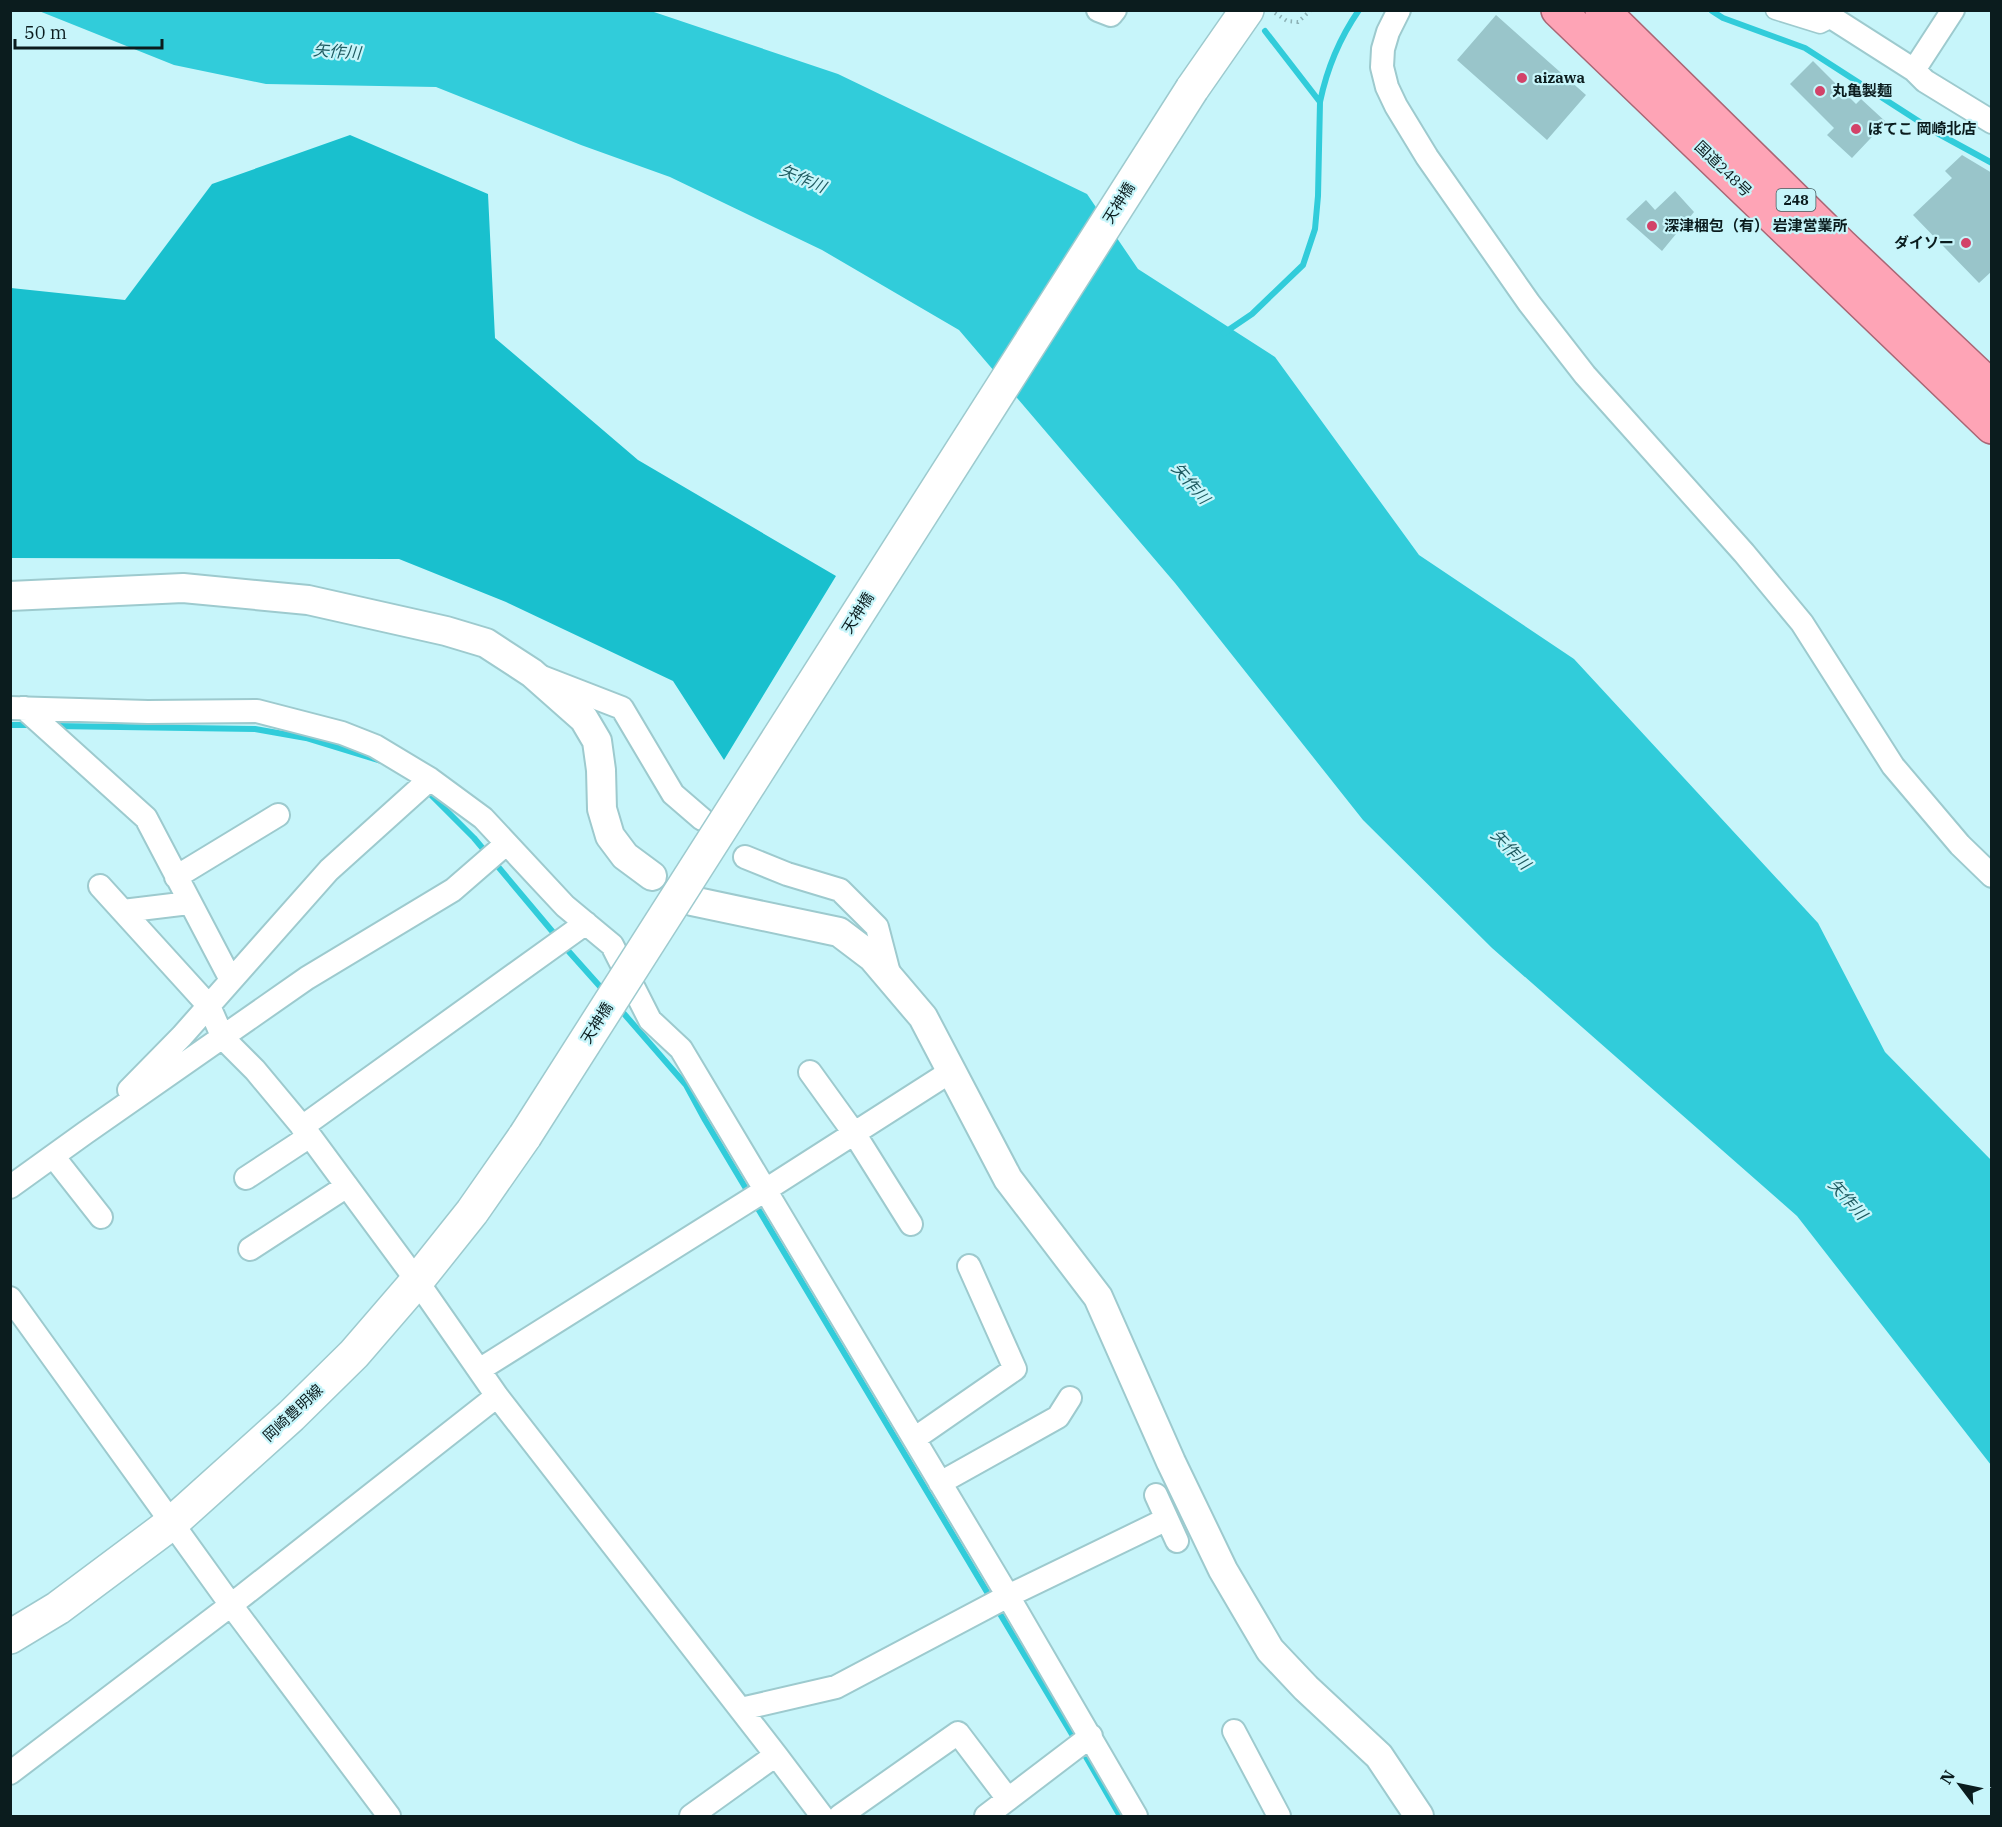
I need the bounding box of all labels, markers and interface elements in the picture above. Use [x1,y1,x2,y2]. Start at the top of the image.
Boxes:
scale bar [15,12,162,50]
text: 50 m [24,21,67,44]
water label: 矢作川 [312,39,364,63]
place label: aizawa [1534,68,1585,87]
marker: aizawa [1515,71,1529,85]
place label: 丸亀製麺 [1832,81,1892,100]
marker: 丸亀製麺 [1813,84,1827,98]
place label: ぼてこ 岡崎北店 [1868,119,1976,138]
marker: ぼてこ 岡崎北店 [1849,122,1863,136]
street label: 国道248号 [1691,137,1756,200]
water label: 矢作川 [777,159,831,197]
street label: 天神橋 [1099,179,1139,227]
road number: 248 [1776,189,1816,211]
place label: 深津梱包（有） 岩津営業所 [1664,216,1847,235]
marker: 深津梱包（有） 岩津営業所 [1645,219,1659,233]
place label: ダイソー [1894,233,1954,252]
marker: ダイソー [1959,236,1973,250]
water label: 矢作川 [1168,458,1216,509]
street label: 天神橋 [838,589,878,637]
water label: 矢作川 [1487,825,1536,875]
street label: 天神橋 [577,999,617,1047]
water label: 矢作川 [1825,1174,1873,1225]
street label: 岡崎豊明線 [259,1380,327,1445]
north arrow [1930,1755,1990,1815]
text: N [1935,1766,1959,1788]

